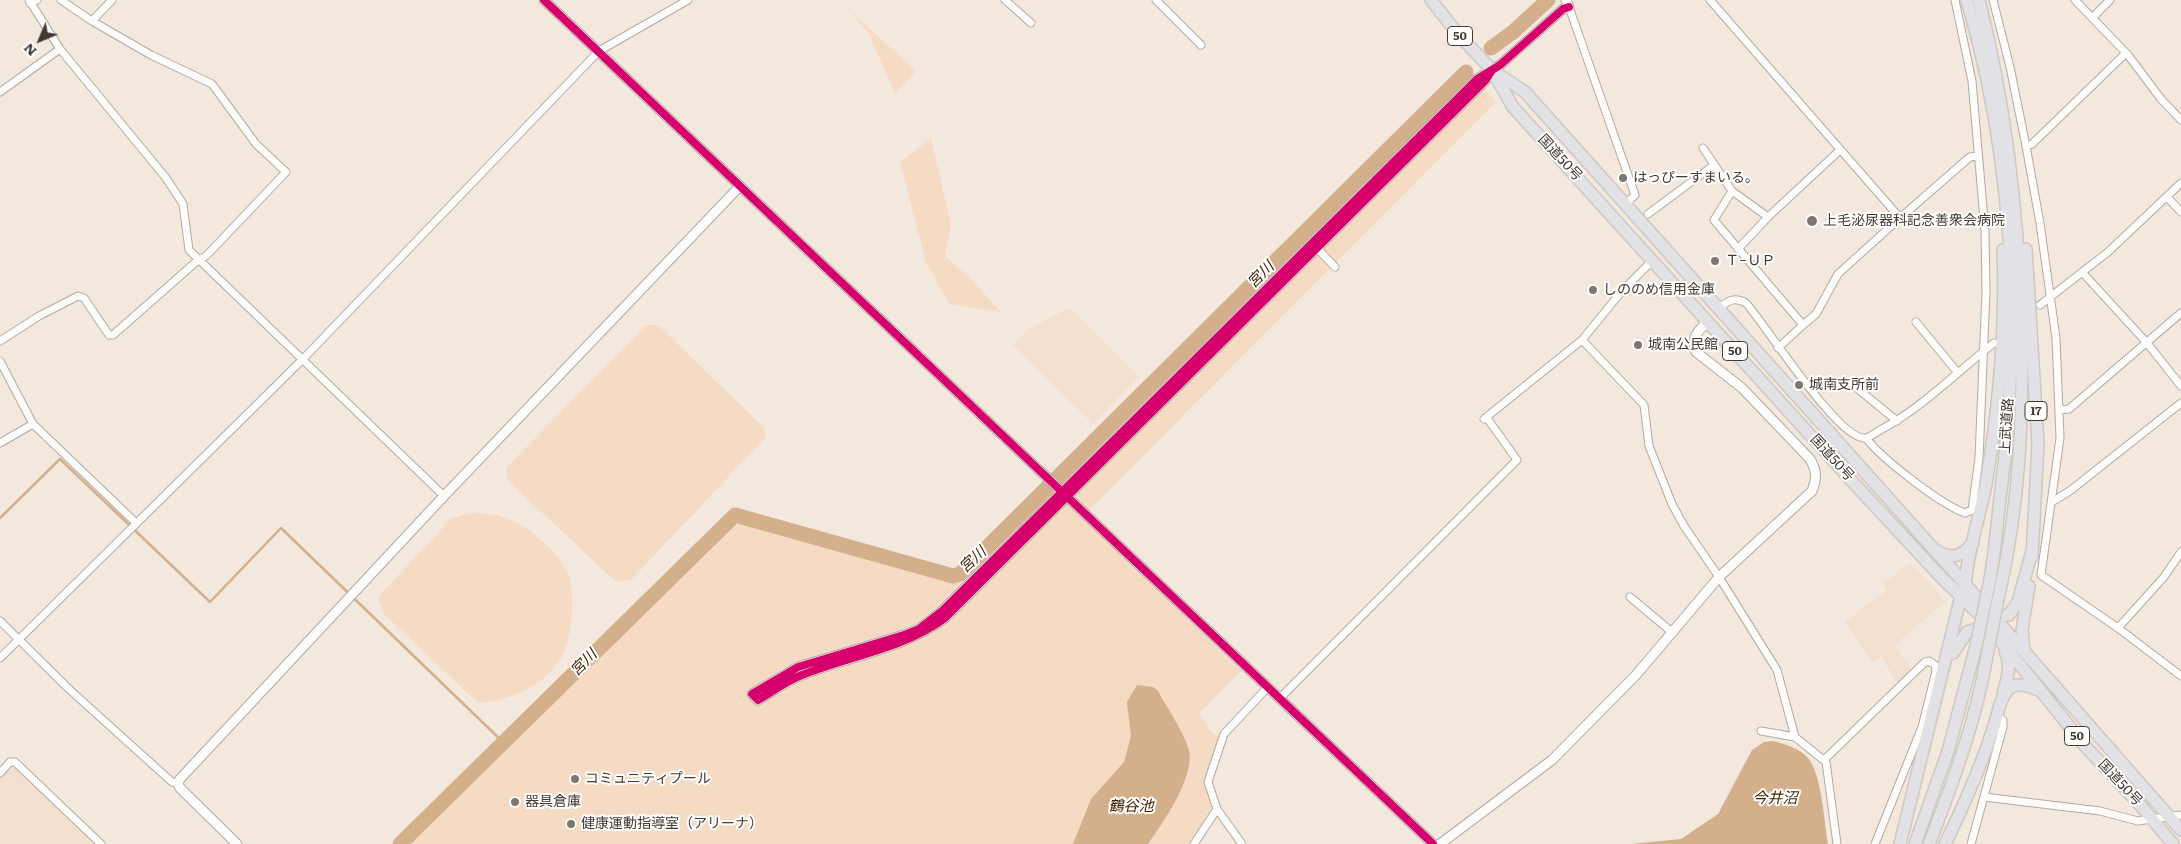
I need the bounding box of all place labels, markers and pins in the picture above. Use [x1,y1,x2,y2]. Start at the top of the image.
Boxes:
place label: はっぴーすまいる。 [1633,170,1759,186]
marker: はっぴーすまいる。 [1617,172,1629,184]
place label: 上毛泌尿器科記念善衆会病院 [1823,213,2005,229]
marker: 上毛泌尿器科記念善衆会病院 [1805,214,1819,228]
place label: Ｔ−ＵＰ [1725,253,1775,269]
marker: Ｔ−ＵＰ [1709,255,1721,267]
place label: しののめ信用金庫 [1603,282,1715,298]
marker: しののめ信用金庫 [1587,284,1599,296]
place label: 城南公民館 [1648,337,1718,353]
marker: 城南公民館 [1632,339,1644,351]
place label: 城南支所前 [1809,377,1879,393]
marker: 城南支所前 [1793,379,1805,391]
place label: コミュニティプール [585,771,711,787]
marker: コミュニティプール [569,773,581,785]
place label: 器具倉庫 [525,794,581,810]
marker: 器具倉庫 [509,796,521,808]
place label: 健康運動指導室（アリーナ） [581,816,763,832]
marker: 健康運動指導室（アリーナ） [565,818,577,830]

